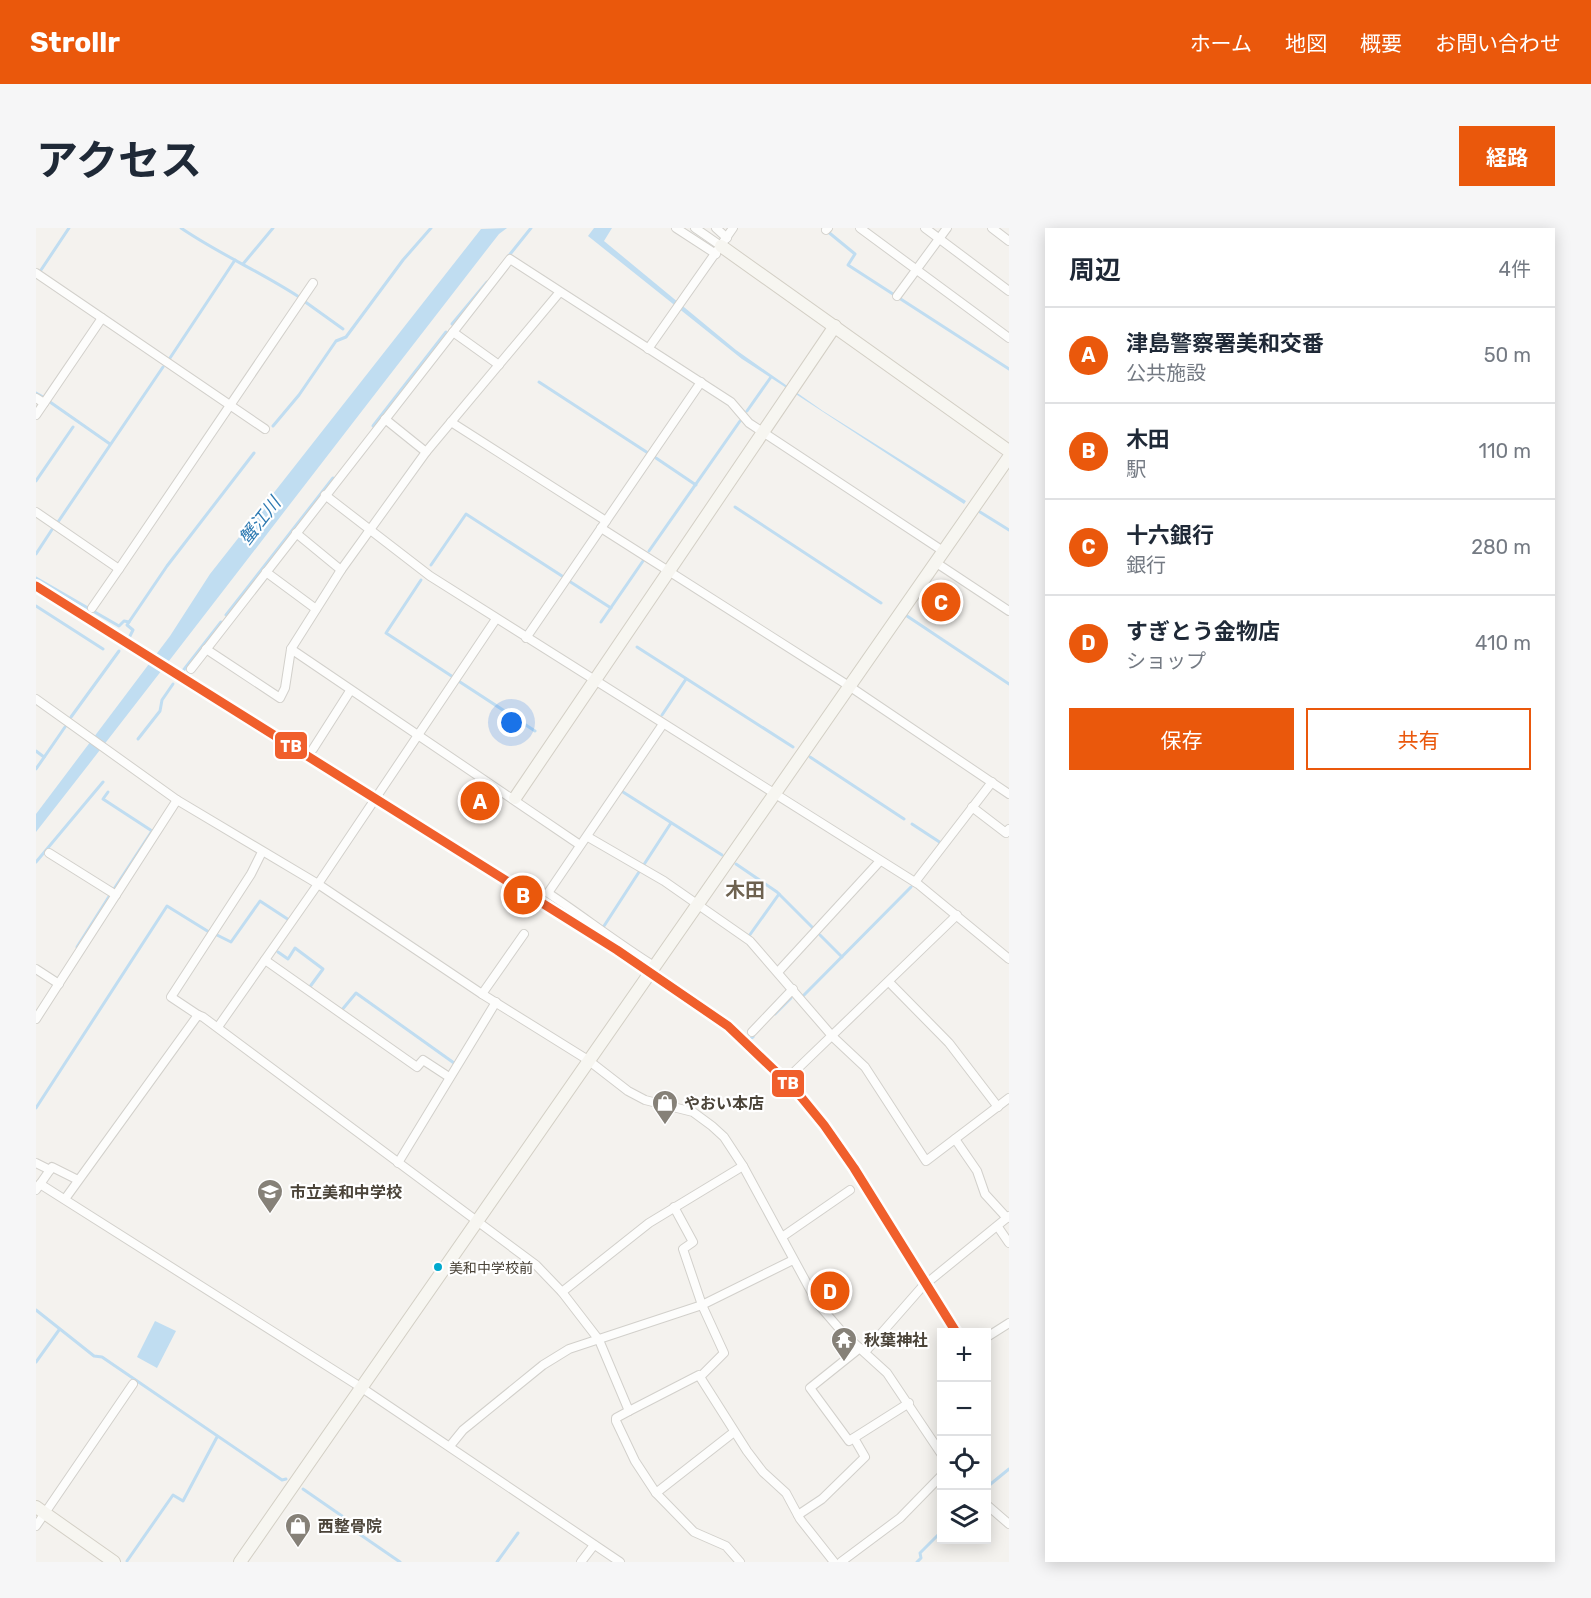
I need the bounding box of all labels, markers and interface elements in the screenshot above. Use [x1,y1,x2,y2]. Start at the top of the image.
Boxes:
text: Strollr [30,26,120,59]
text: ホーム [1190,31,1252,56]
text: 地図 [1285,31,1327,56]
text: 概要 [1360,31,1402,56]
text: お問い合わせ [1435,31,1561,56]
button: 経路 [1459,126,1555,186]
text: アクセス [36,136,202,186]
text: 周辺 [1069,255,1121,286]
text: 4件 [1499,257,1531,281]
text: 津島警察署美和交番 [1126,330,1324,357]
text: A [1081,343,1096,367]
text: 50 m [1484,343,1531,367]
text: 公共施設 [1126,361,1206,385]
text: 木田 [1126,426,1170,453]
text: B [1081,439,1096,463]
text: 110 m [1479,439,1531,463]
text: 駅 [1126,457,1146,481]
water label: 蟹江川 [235,491,287,549]
text: 十六銀行 [1126,522,1214,549]
text: C [1081,535,1096,559]
text: 280 m [1471,535,1531,559]
text: 銀行 [1126,553,1166,577]
pin: C [922,580,960,625]
text: すぎとう金物店 [1126,618,1280,645]
text: D [1081,631,1096,655]
text: 410 m [1475,631,1531,655]
text: ショップ [1126,649,1206,673]
your location [497,708,526,737]
button: 保存 [1069,708,1294,770]
button: 共有 [1306,708,1531,770]
line badge: TB [274,731,308,760]
text: TB [280,737,302,756]
pin: A [460,778,500,824]
pin: B [504,872,542,918]
district label: 木田 [725,878,765,902]
line badge: TB [771,1069,805,1098]
text: TB [777,1074,799,1093]
shop icon: やおい本店 [650,1088,680,1126]
place label: やおい本店 [684,1094,764,1113]
school or university icon: 市立美和中学校 [255,1177,285,1215]
place label: 市立美和中学校 [290,1183,402,1202]
place label: 美和中学校前 [449,1260,533,1277]
marker: 美和中学校前 [432,1261,444,1273]
pin: D [810,1268,850,1314]
temple icon: 秋葉神社 [829,1325,859,1363]
map controls [937,1328,991,1544]
button: + [937,1328,991,1382]
place label: 秋葉神社 [864,1331,928,1350]
button: − [937,1382,991,1436]
button: locate [937,1436,991,1490]
button: layers [937,1490,991,1544]
shop icon: 西整骨院 [283,1511,313,1549]
place label: 西整骨院 [318,1517,382,1536]

